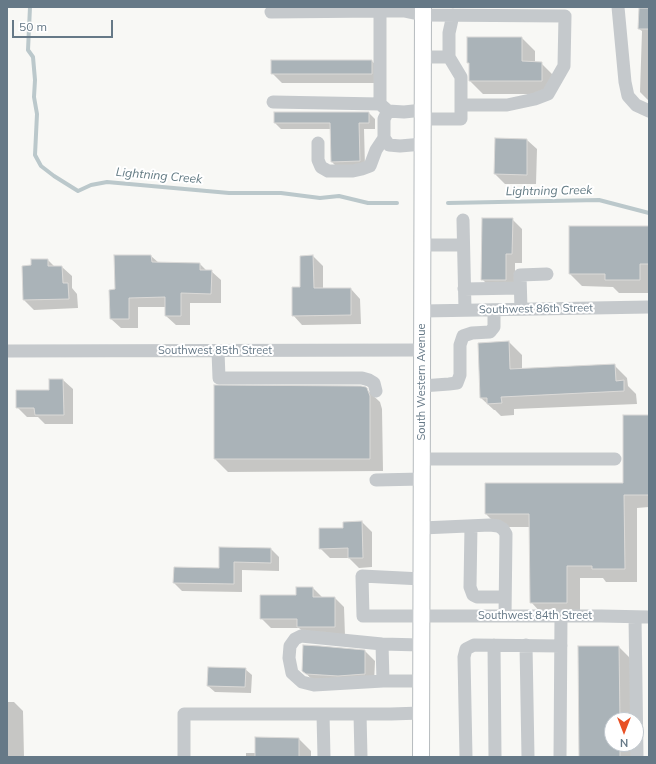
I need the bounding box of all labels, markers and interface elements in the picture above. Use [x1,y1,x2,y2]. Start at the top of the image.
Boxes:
scale bar [14,12,115,38]
text: 50 m [19,19,47,34]
water label: Lightning Creek [115,165,203,187]
water label: Lightning Creek [505,183,593,199]
street label: Southwest 86th Street [479,301,593,317]
street label: South Western Avenue [415,323,429,441]
street label: Southwest 85th Street [158,344,272,358]
street label: Southwest 84th Street [478,609,592,623]
north arrow [604,712,644,752]
text: N [620,736,628,750]

